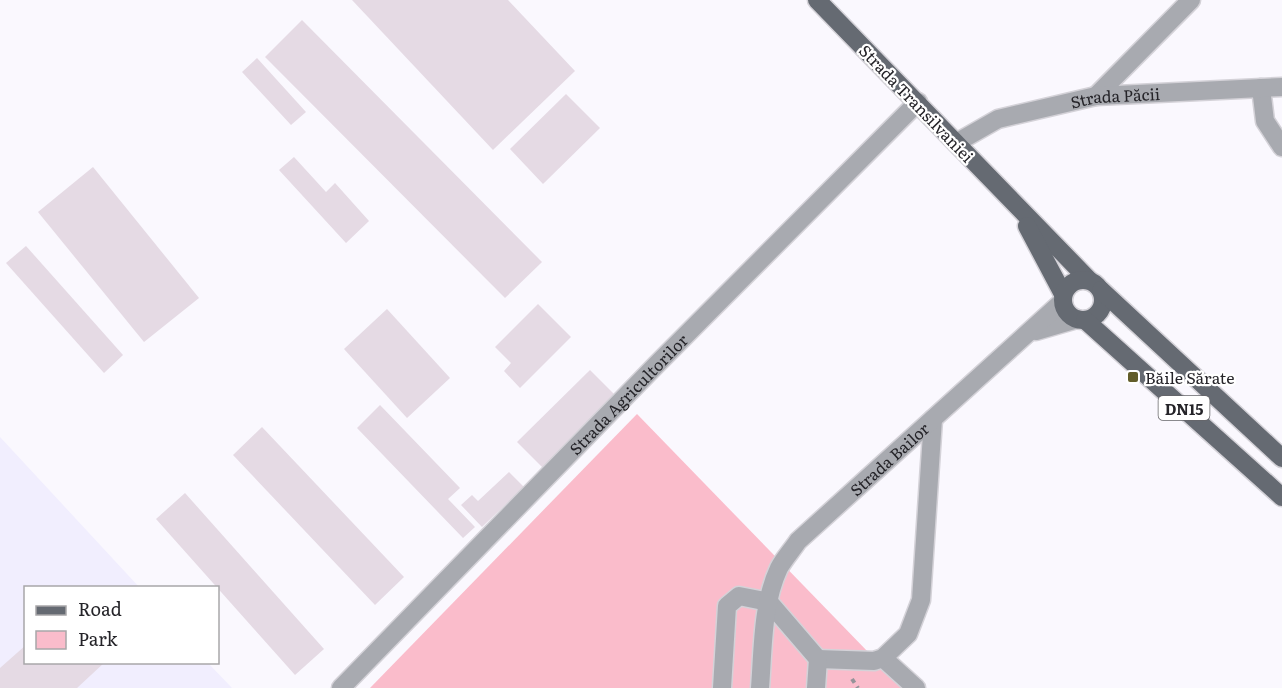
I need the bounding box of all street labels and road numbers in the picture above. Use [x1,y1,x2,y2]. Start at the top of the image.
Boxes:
street label: Strada Transilvaniei [854,39,980,167]
street label: Strada Păcii [1068,81,1161,114]
street label: Strada Agricultorilor [563,328,693,460]
road number: DN15 [1158,396,1210,420]
street label: Strada Bailor [844,416,934,501]

